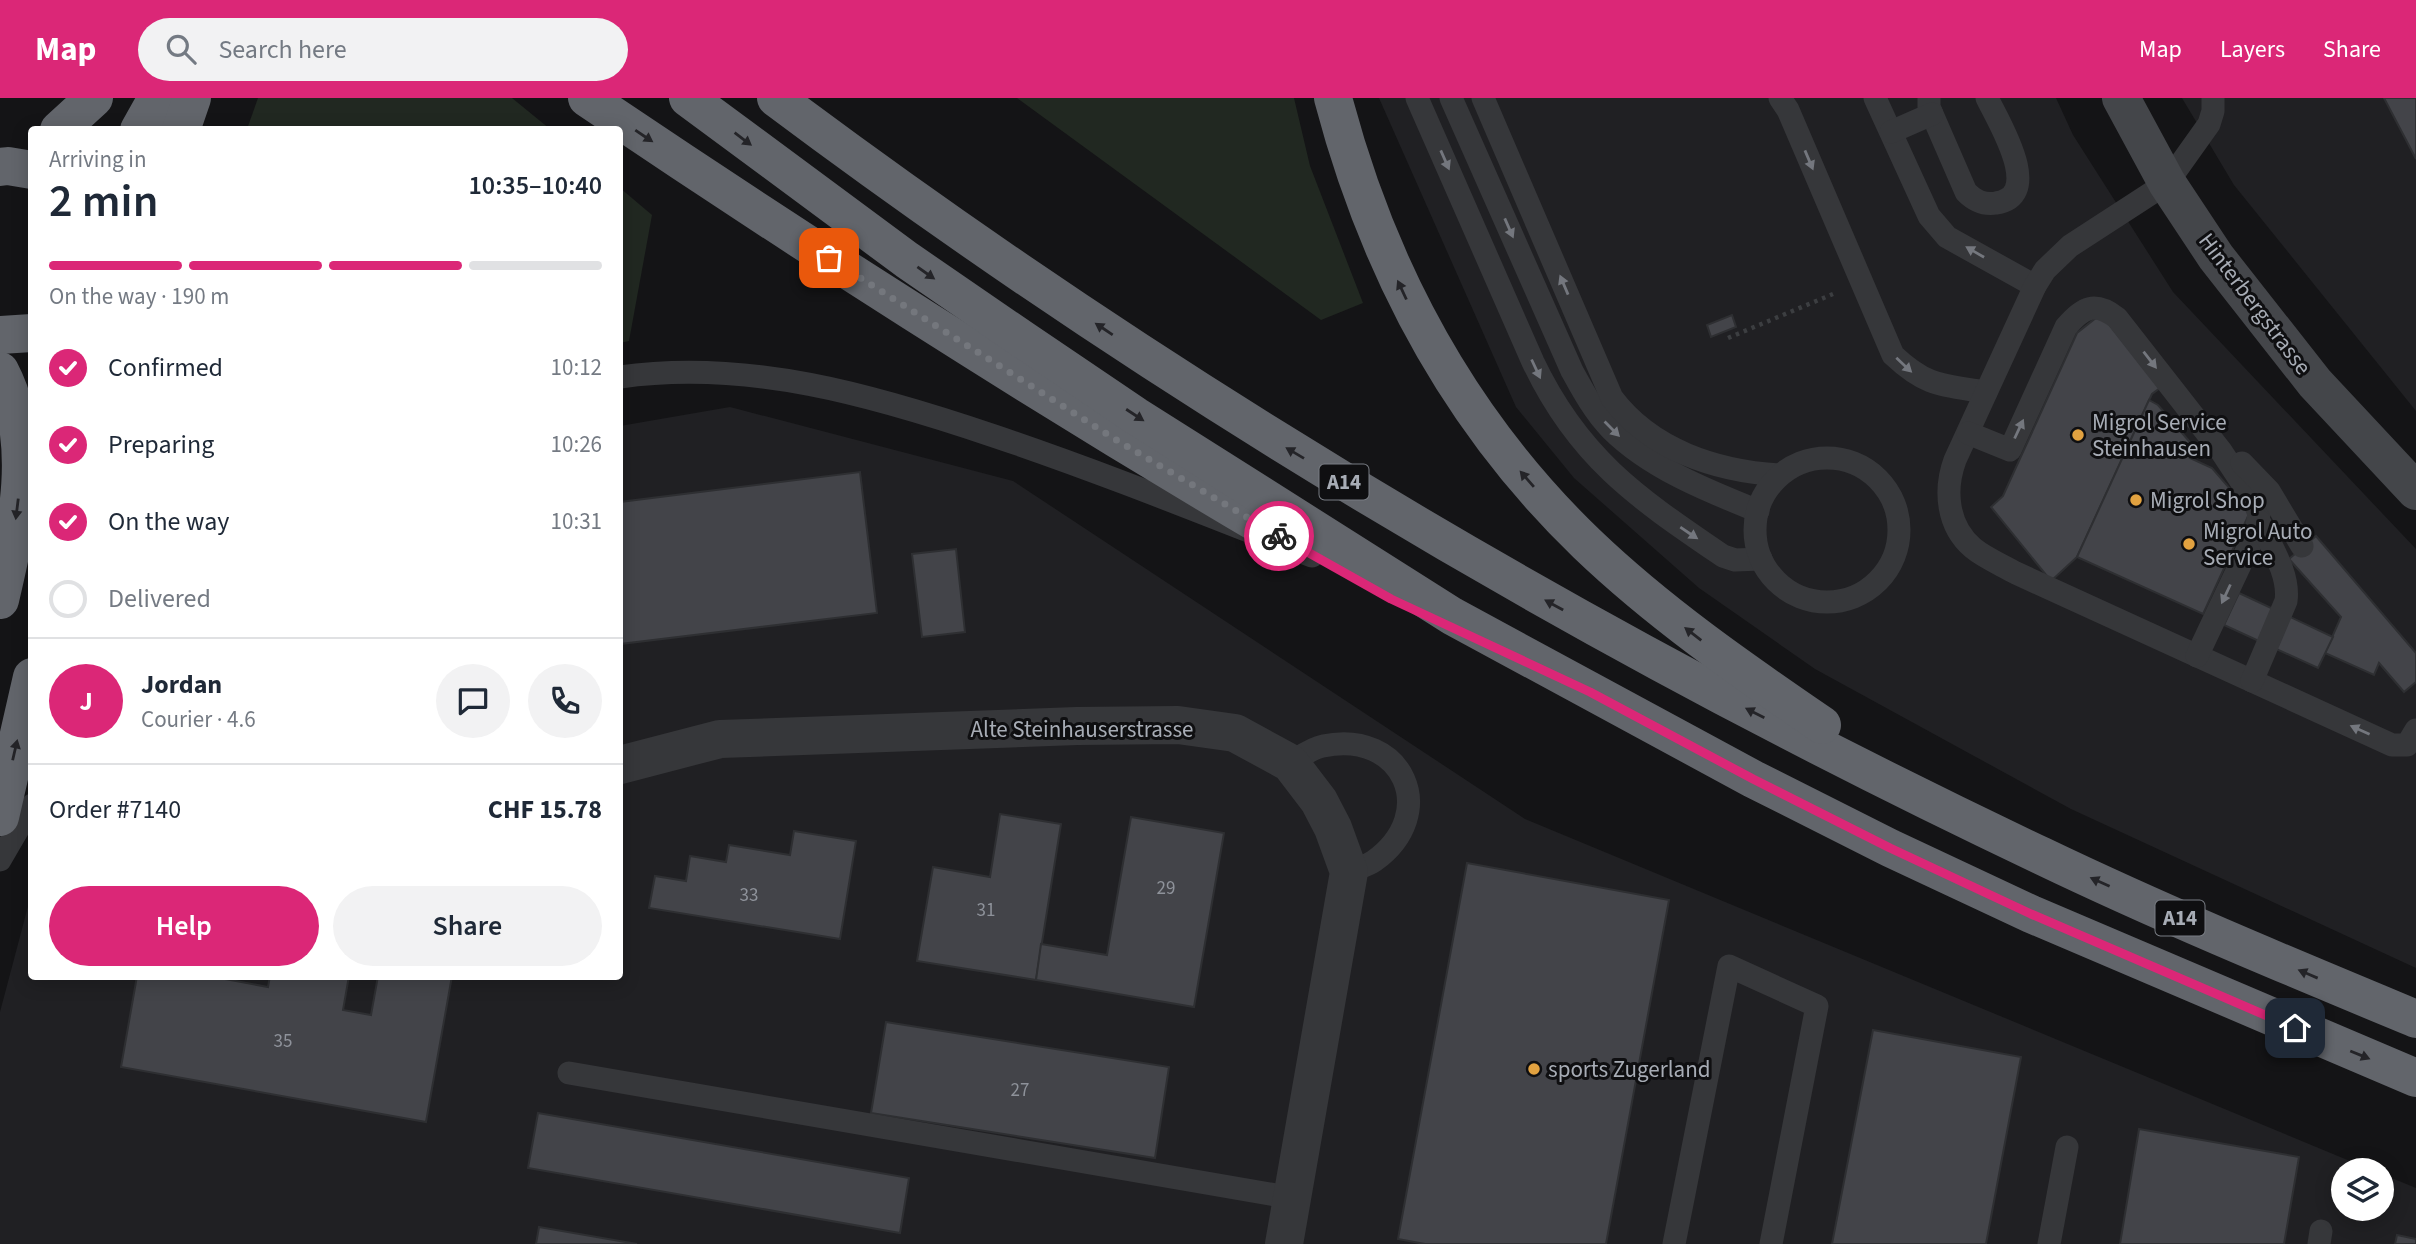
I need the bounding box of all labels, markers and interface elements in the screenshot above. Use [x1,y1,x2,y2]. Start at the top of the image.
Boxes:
search box [138,18,628,81]
text: Map [35,26,96,73]
icon: search [162,30,200,68]
text: Search here [218,31,347,68]
text: Map [2139,32,2182,67]
text: Layers [2220,32,2285,67]
text: Share [2323,32,2381,67]
one-way arrow [635,129,653,143]
one-way arrow [733,132,751,147]
text: Arriving in [49,143,147,176]
one-way arrow [1804,149,1815,170]
one-way arrow [1440,150,1451,171]
text: 10:35–10:40 [469,167,602,204]
text: 2 min [49,169,158,234]
one-way arrow [1504,217,1515,238]
street label: Hinterbergstrasse [2191,226,2319,382]
pin [799,228,859,288]
icon: bag [810,239,848,277]
one-way arrow [1966,246,1985,258]
one-way arrow [917,266,936,279]
one-way arrow [1558,275,1569,296]
text: On the way · 190 m [49,280,229,313]
one-way arrow [1397,280,1408,300]
one-way arrow [1094,323,1113,336]
icon: check [49,349,87,387]
text: Confirmed [108,349,223,386]
text: 10:12 [551,351,602,384]
one-way arrow [2143,351,2158,369]
one-way arrow [1895,357,1913,373]
one-way arrow [1531,359,1542,379]
place label: Migrol Service Steinhausen [2092,406,2227,465]
one-way arrow [1125,408,1144,421]
one-way arrow [2013,419,2025,439]
one-way arrow [1604,420,1621,437]
icon: check [49,426,87,464]
text: Preparing [108,426,214,463]
marker: Migrol Service Steinhausen [2070,427,2086,443]
text: 10:26 [551,428,602,461]
one-way arrow [1285,446,1304,459]
road number: A14 [1320,464,1368,500]
one-way arrow [1520,471,1535,488]
place label: Migrol Shop [2150,484,2265,517]
marker: Migrol Shop [2128,492,2144,508]
one-way arrow [12,499,23,521]
courier [1244,501,1314,571]
icon: check [49,503,87,541]
text: On the way [108,503,229,540]
text: 10:31 [551,505,602,538]
place label: Migrol Auto Service [2203,515,2312,574]
icon: bike [1260,517,1298,555]
one-way arrow [1680,526,1698,540]
marker: Migrol Auto Service [2181,536,2197,552]
text: Delivered [108,580,211,617]
one-way arrow [2220,584,2231,605]
one-way arrow [1545,599,1564,611]
one-way arrow [1685,626,1703,641]
button: chat [436,664,510,738]
button: phone [528,664,602,738]
text: Jordan [141,666,222,703]
text: J [79,683,93,720]
text: Courier · 4.6 [141,703,256,736]
one-way arrow [1744,708,1764,720]
street label: Alte Steinhauserstrasse [971,713,1193,746]
one-way arrow [2350,724,2370,736]
one-way arrow [10,739,21,761]
text: Order #7140 [49,791,181,828]
text: CHF 15.78 [488,791,602,828]
house number: 29 [1157,875,1175,902]
one-way arrow [2089,876,2110,887]
house number: 33 [740,882,758,909]
button: Help [49,886,319,966]
button: Share [333,886,602,966]
house number: 31 [977,897,995,924]
road number: A14 [2156,900,2204,936]
one-way arrow [2298,968,2318,980]
pin [2265,998,2325,1058]
icon: home [2276,1009,2314,1047]
house number: 35 [274,1028,292,1055]
one-way arrow [2350,1050,2371,1061]
place label: sports Zugerland [1548,1053,1711,1086]
marker: sports Zugerland [1526,1061,1542,1077]
house number: 27 [1011,1077,1029,1104]
map controls [2331,1158,2394,1221]
button: layers [2331,1158,2394,1221]

